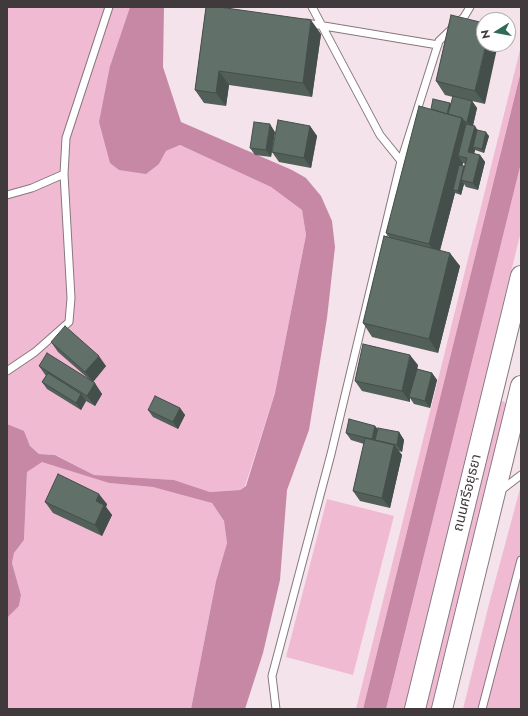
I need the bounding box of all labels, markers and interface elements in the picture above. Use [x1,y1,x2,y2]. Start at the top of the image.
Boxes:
north arrow [476,12,516,52]
text: N [477,28,494,40]
street label: ถนนศรีอยุธยา [450,453,486,533]

